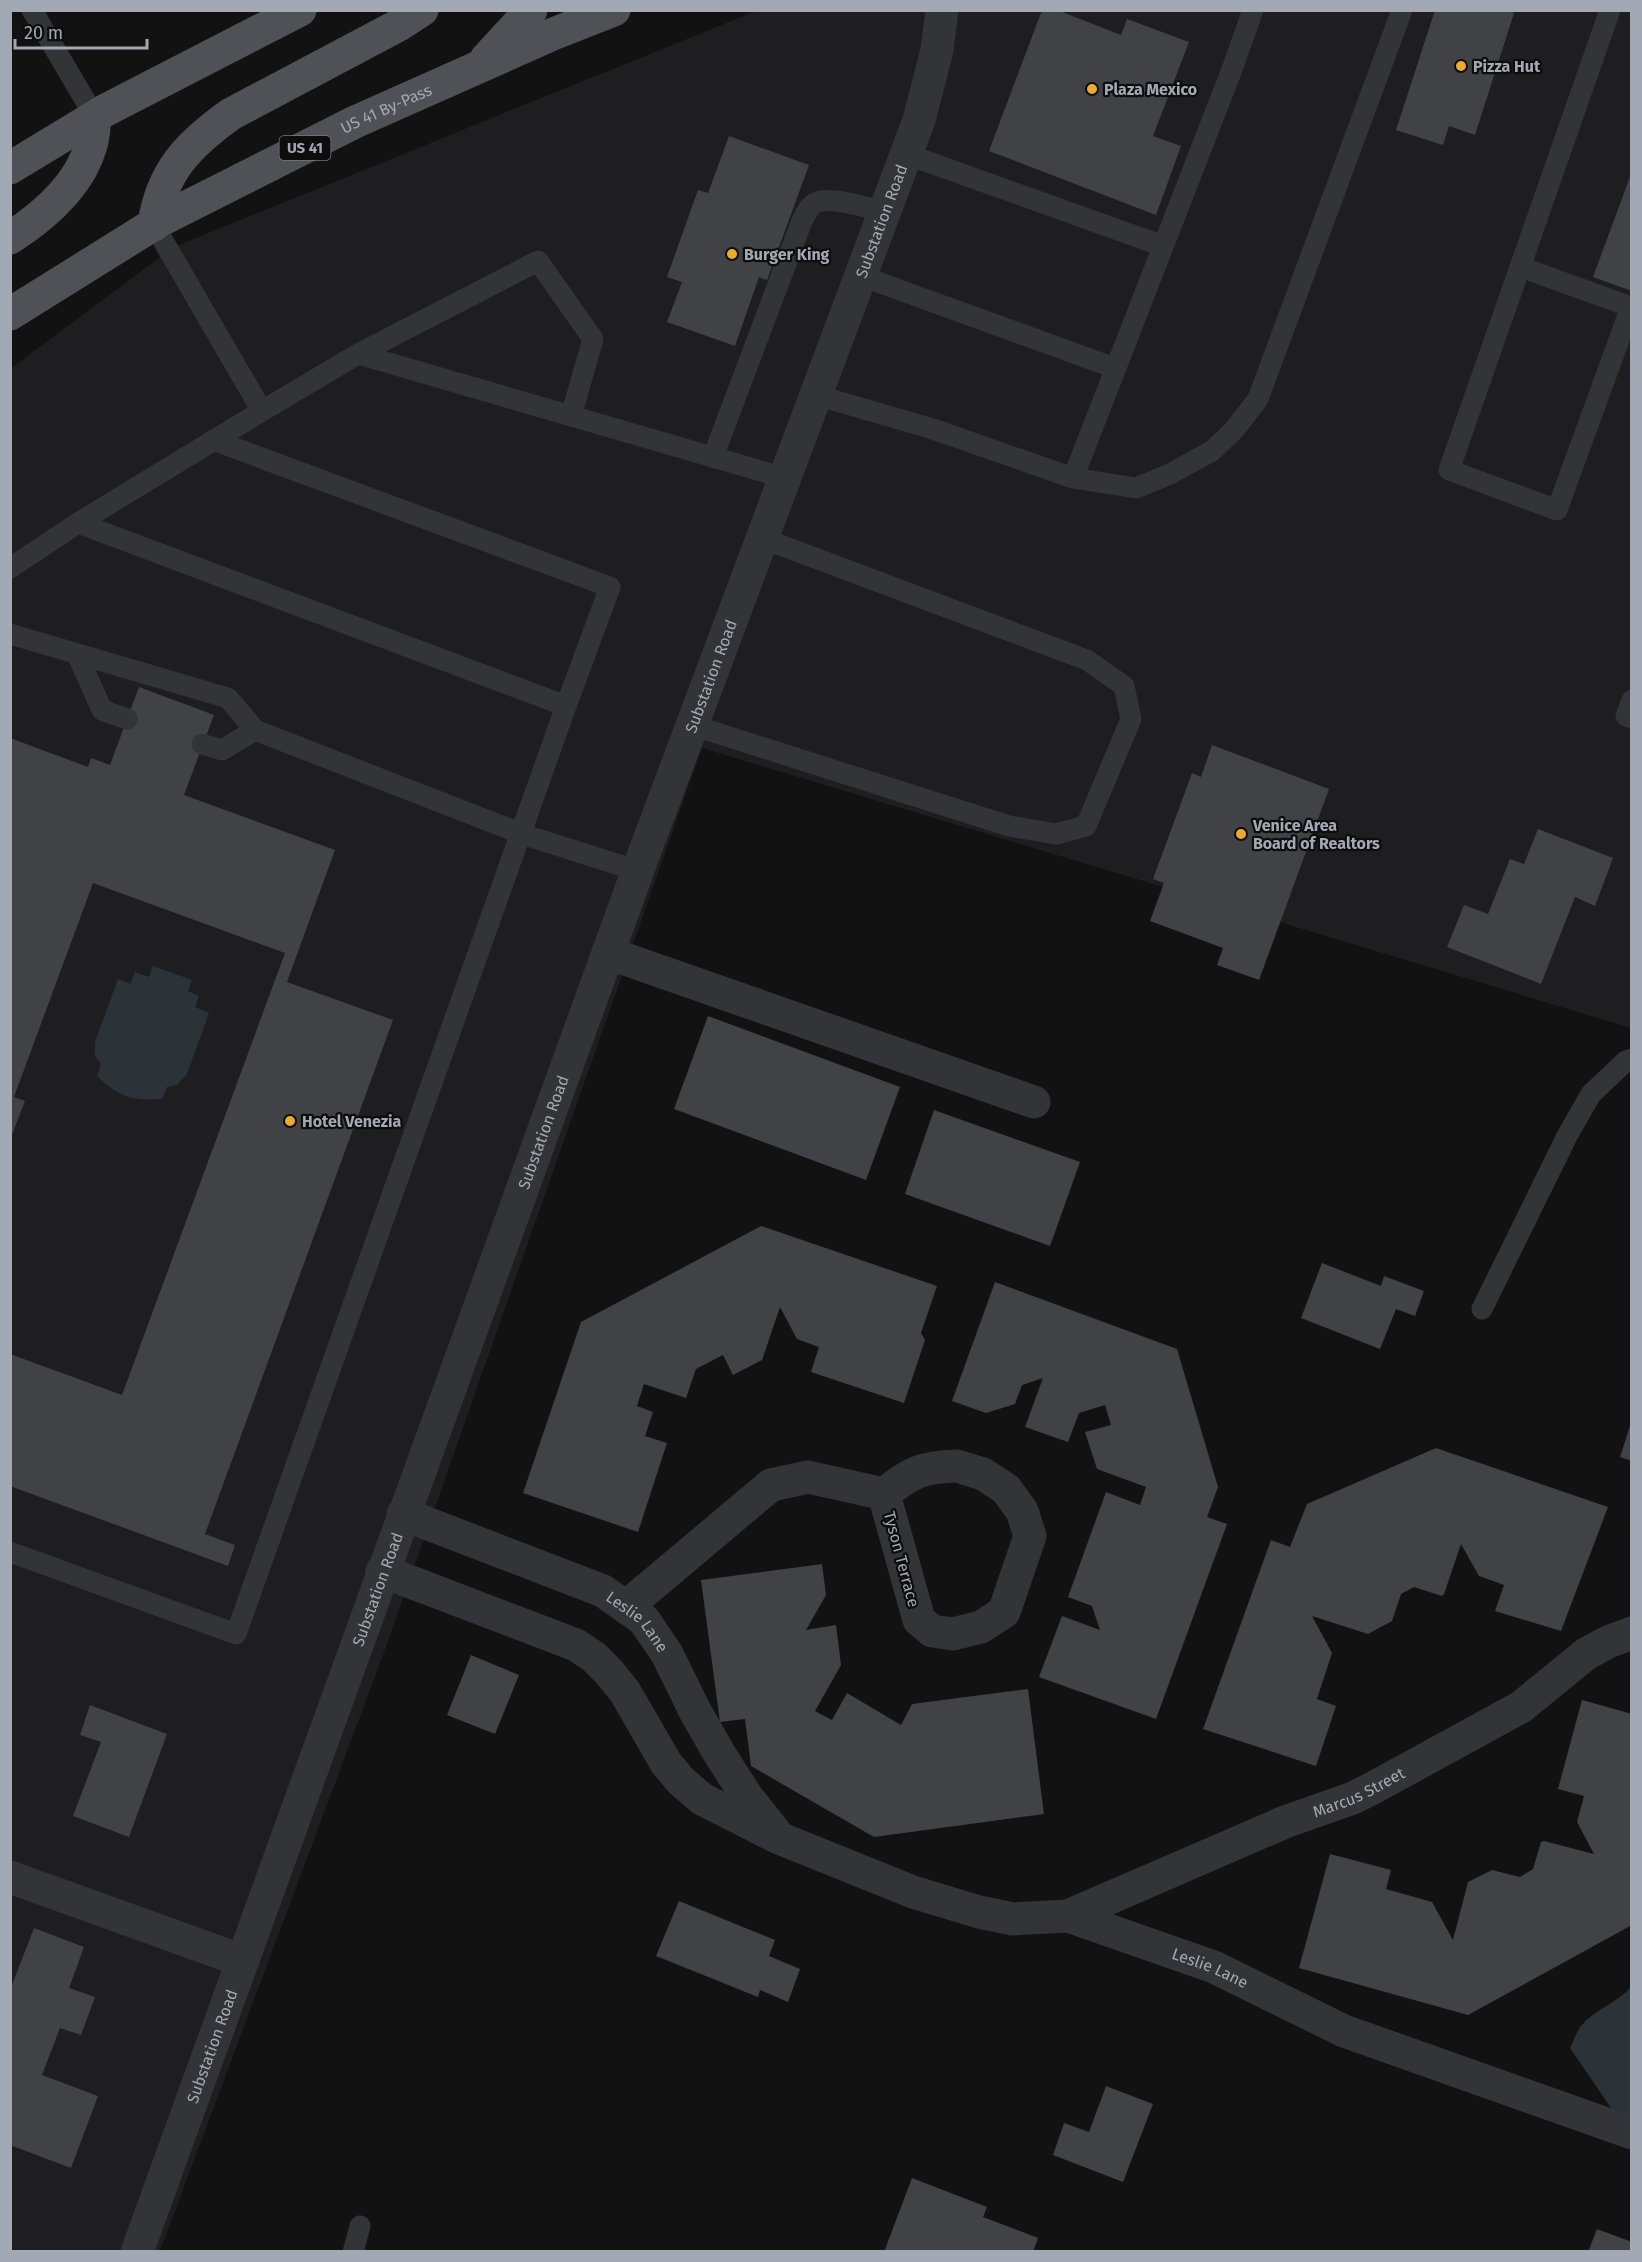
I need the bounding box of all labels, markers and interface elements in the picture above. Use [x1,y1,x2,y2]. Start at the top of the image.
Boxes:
scale bar [15,12,147,50]
text: 20 m [24,22,63,44]
place label: Pizza Hut [1473,57,1541,76]
marker: Pizza Hut [1454,59,1468,73]
street label: US 41 By-Pass [337,80,435,138]
place label: Plaza Mexico [1104,80,1197,99]
marker: Plaza Mexico [1085,82,1099,96]
road number: US 41 [280,136,330,160]
street label: Substation Road [852,162,911,281]
place label: Burger King [744,245,830,264]
marker: Burger King [725,247,739,261]
street label: Substation Road [681,617,741,736]
place label: Venice Area Board of Realtors [1252,816,1380,853]
marker: Venice Area Board of Realtors [1234,827,1248,841]
street label: Substation Road [514,1073,573,1192]
place label: Hotel Venezia [302,1112,402,1131]
marker: Hotel Venezia [283,1114,297,1128]
street label: Tyson Terrace [880,1509,923,1609]
street label: Substation Road [348,1530,407,1649]
street label: Leslie Lane [602,1587,672,1656]
street label: Marcus Street [1310,1763,1408,1821]
street label: Leslie Lane [1169,1944,1251,1992]
street label: Substation Road [183,1987,241,2106]

